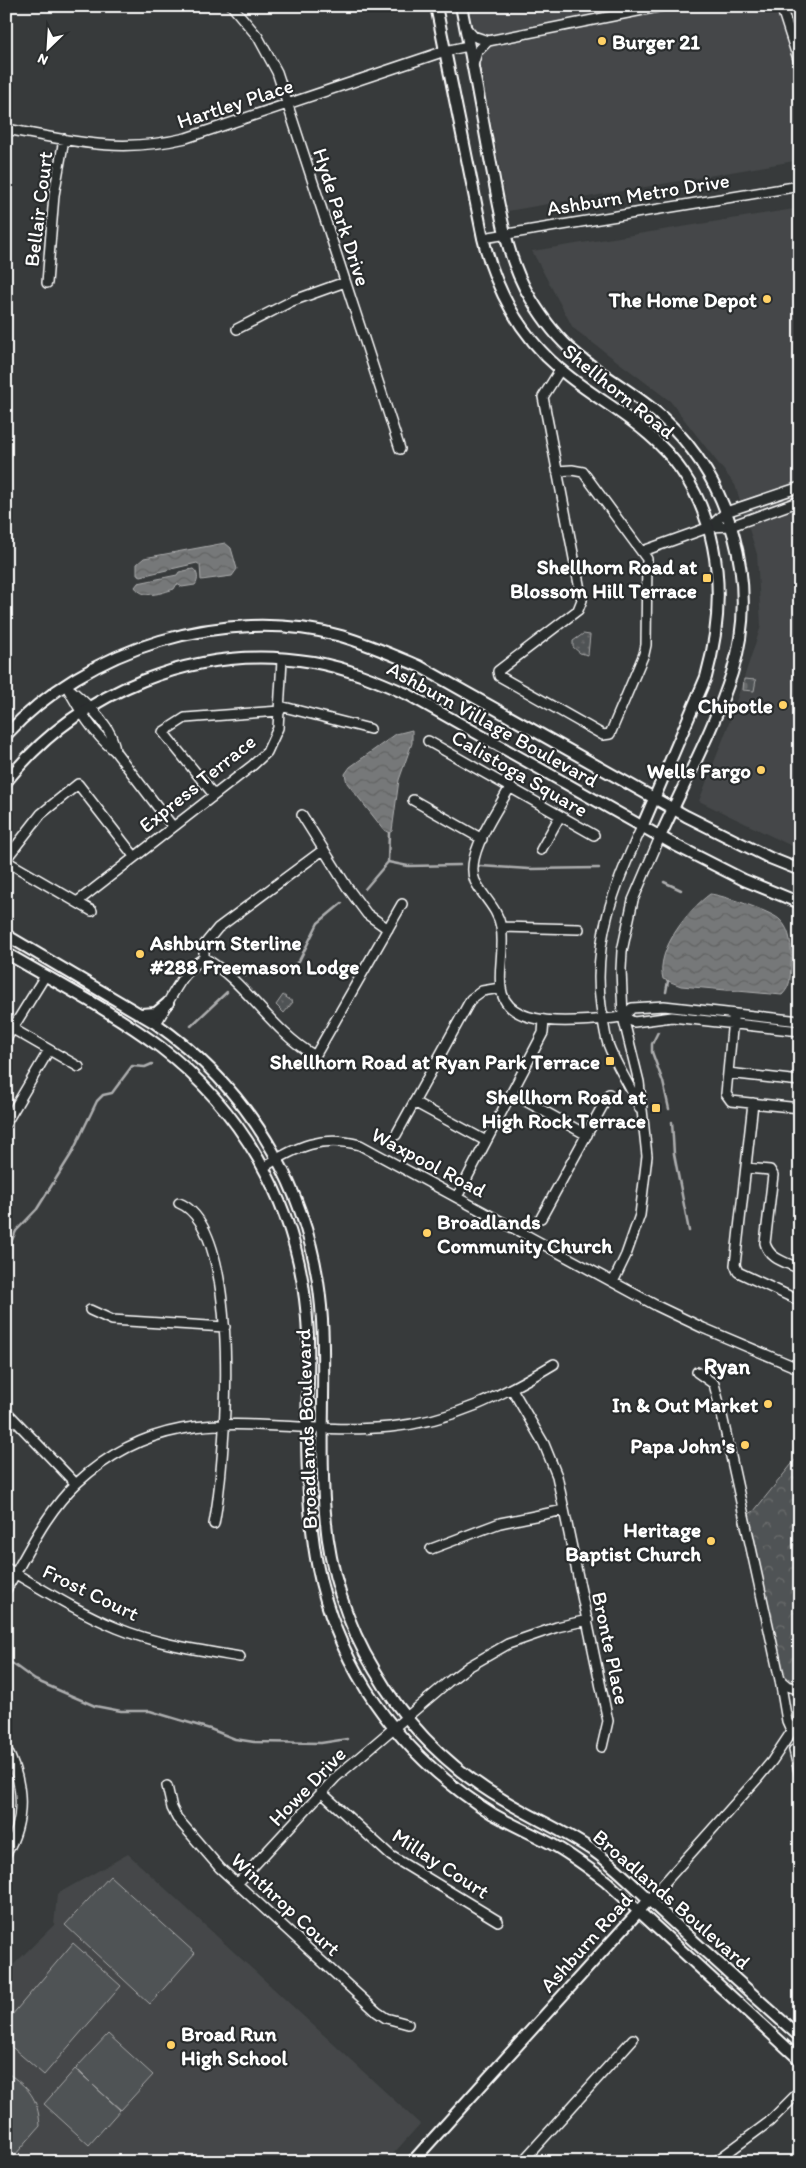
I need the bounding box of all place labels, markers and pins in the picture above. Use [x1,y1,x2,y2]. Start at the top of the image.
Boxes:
place label: Burger 21 [612,29,700,55]
marker: Burger 21 [596,35,608,47]
place label: The Home Depot [608,287,757,313]
marker: The Home Depot [761,293,773,305]
place label: Shellhorn Road at Blossom Hill Terrace [510,554,697,603]
marker: Shellhorn Road at Blossom Hill Terrace [701,572,713,584]
place label: Chipotle [698,693,773,719]
marker: Chipotle [777,699,789,711]
place label: Wells Fargo [647,758,751,784]
marker: Wells Fargo [755,764,767,776]
place label: Ashburn Sterline #288 Freemason Lodge [149,930,359,980]
marker: Ashburn Sterline #288 Freemason Lodge [134,948,146,960]
place label: Shellhorn Road at Ryan Park Terrace [270,1049,600,1075]
marker: Shellhorn Road at Ryan Park Terrace [604,1055,616,1067]
place label: Shellhorn Road at High Rock Terrace [482,1084,646,1134]
marker: Shellhorn Road at High Rock Terrace [650,1102,662,1114]
place label: Broadlands Community Church [437,1209,613,1259]
marker: Broadlands Community Church [421,1227,433,1239]
place label: In & Out Market [612,1392,758,1417]
marker: In & Out Market [762,1398,774,1410]
place label: Papa John's [630,1433,735,1459]
marker: Papa John's [739,1439,751,1451]
place label: Heritage Baptist Church [565,1517,701,1567]
marker: Heritage Baptist Church [705,1535,717,1547]
place label: Broad Run High School [181,2021,289,2071]
marker: Broad Run High School [165,2039,177,2051]

